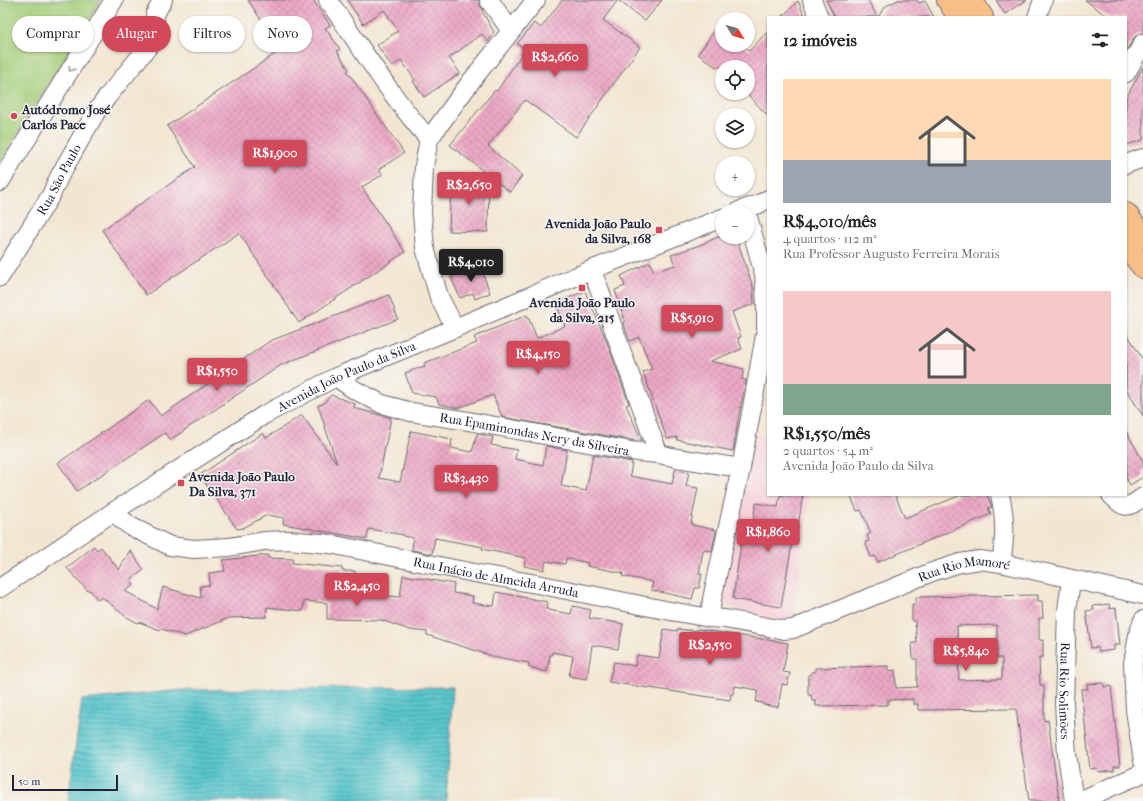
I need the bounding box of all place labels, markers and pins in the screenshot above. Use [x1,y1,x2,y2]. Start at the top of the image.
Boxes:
pin: R$2,660 [518,44,592,78]
place label: Autódromo José Carlos Pace [21,102,111,132]
marker: Autódromo José Carlos Pace [9,111,19,121]
pin: R$1,900 [238,140,312,174]
pin: R$2,650 [432,172,506,206]
place label: Avenida João Paulo da Silva, 168 [544,216,651,246]
marker: Avenida João Paulo da Silva, 168 [654,225,664,235]
pin: R$4,010 [434,249,508,283]
marker: Avenida João Paulo da Silva, 215 [577,283,587,293]
place label: Avenida João Paulo da Silva, 215 [528,295,635,325]
pin: R$5,910 [655,305,729,339]
pin: R$4,150 [501,341,575,375]
pin: R$1,550 [180,358,254,392]
pin: R$3,430 [429,465,503,499]
place label: Avenida João Paulo Da Silva, 371 [188,469,295,500]
marker: Avenida João Paulo Da Silva, 371 [176,478,186,488]
pin: R$1,860 [731,519,805,553]
pin: R$2,450 [320,573,394,607]
pin: R$2,550 [673,632,747,666]
pin: R$5,840 [929,638,1003,672]

